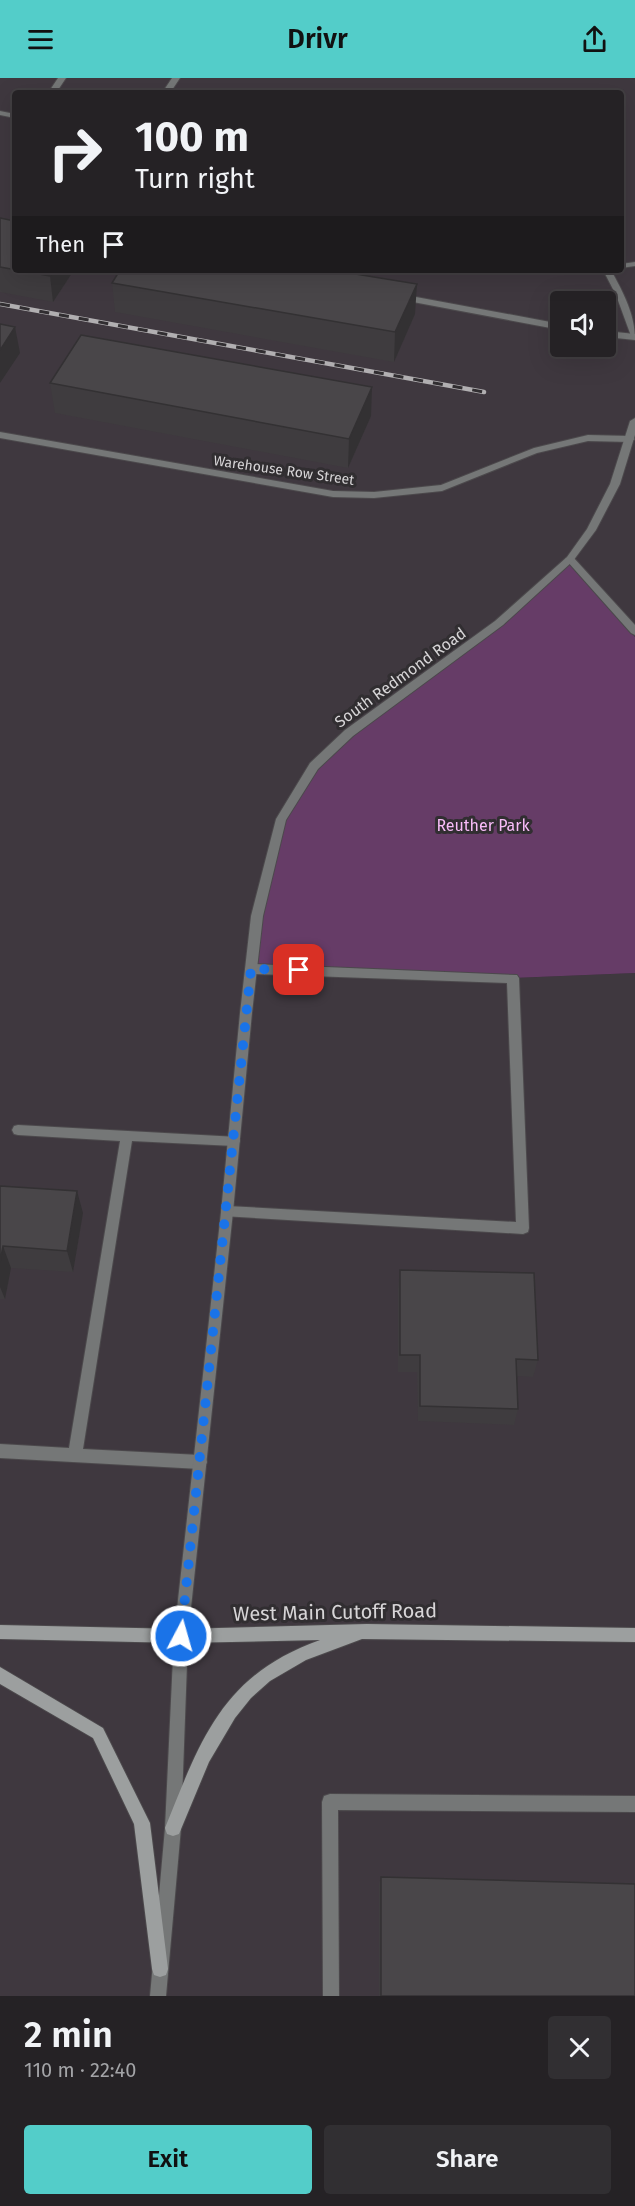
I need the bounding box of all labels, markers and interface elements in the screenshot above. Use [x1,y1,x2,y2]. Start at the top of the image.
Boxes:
icon: menu [24,23,57,56]
text: Drivr [287,23,348,55]
icon: share [578,23,611,56]
text: 100 m [135,112,249,162]
icon: right [36,114,114,192]
text: Turn right [135,163,255,195]
icon: arrive [97,228,130,261]
text: Then [36,231,85,258]
map controls [550,291,616,357]
button: sound [550,291,616,357]
street label: Warehouse Row Street [212,452,356,489]
street label: South Redmond Road [331,623,470,731]
park label: Reuther Park [436,816,530,835]
pin [273,944,324,995]
icon: arrive [282,953,315,986]
street label: West Main Cutoff Road [233,1598,437,1626]
position arrow [149,1604,213,1668]
text: 2 min [24,2013,113,2057]
button: close [548,2016,611,2079]
text: 110 m · 22:40 [24,2058,136,2082]
button: Exit [24,2125,312,2194]
button: Share [324,2125,611,2194]

